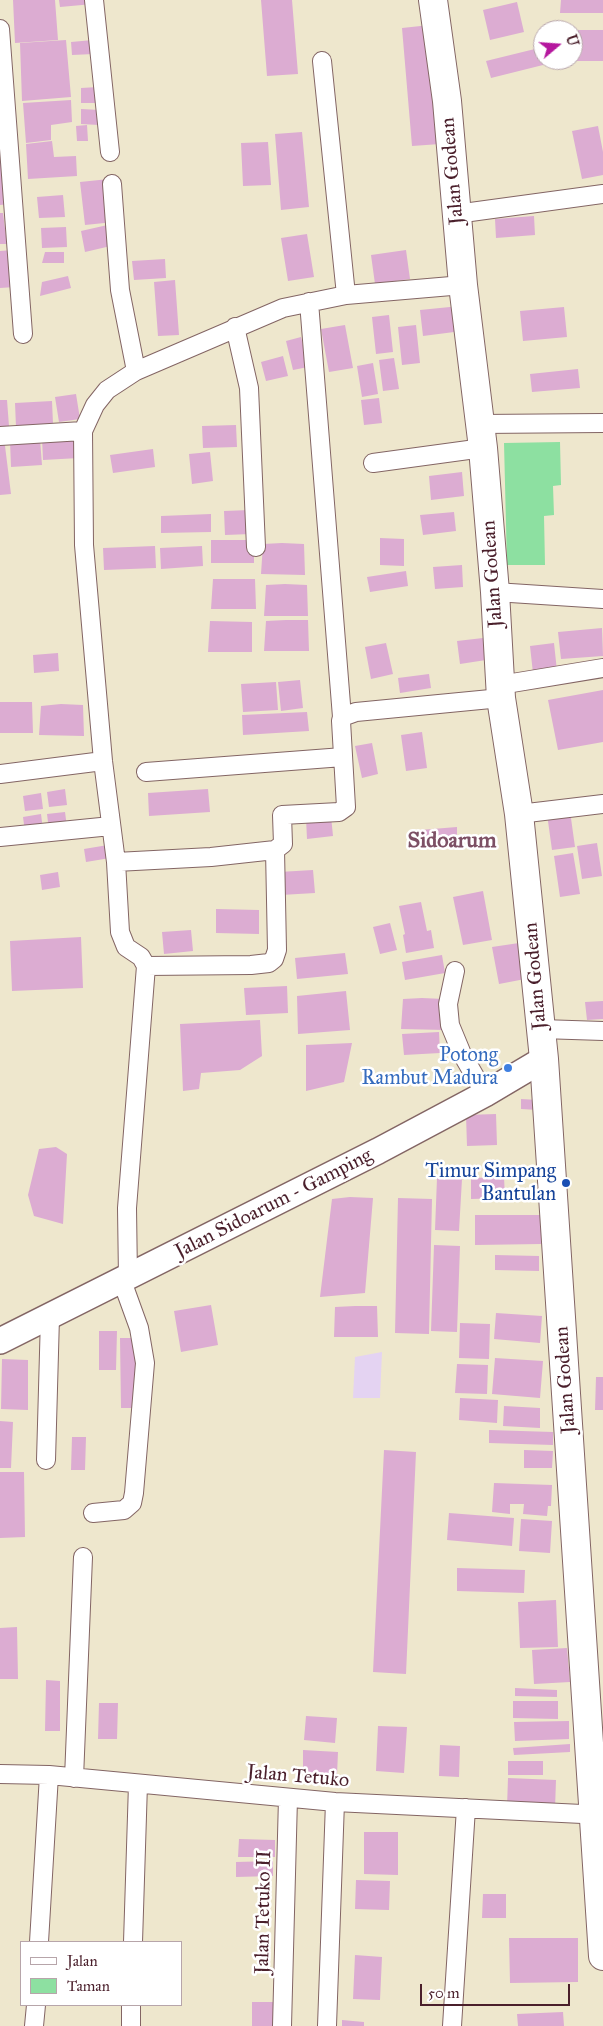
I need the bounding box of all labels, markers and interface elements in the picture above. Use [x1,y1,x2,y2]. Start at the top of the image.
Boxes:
north arrow [533,20,583,70]
text: U [562,33,582,48]
street label: Jalan Godean [436,116,470,226]
street label: Jalan Godean [477,520,509,628]
district label: Sidoarum [408,829,496,855]
street label: Jalan Godean [519,921,553,1031]
place label: Potong Rambut Madura [361,1044,498,1091]
marker: Potong Rambut Madura [502,1062,514,1074]
street label: Jalan Sidoarum - Gamping [171,1144,377,1264]
place label: Timur Simpang Bantulan [425,1160,556,1207]
marker: Timur Simpang Bantulan [560,1177,572,1189]
street label: Jalan Godean [550,1326,582,1434]
street label: Jalan Tetuko [246,1761,350,1793]
street label: Jalan Tetuko II [251,1850,277,1974]
legend [20,1941,182,2006]
text: Jalan [67,1952,98,1970]
scale bar [423,1974,573,2006]
text: Taman [67,1977,110,1995]
text: 50 m [428,1984,460,2002]

